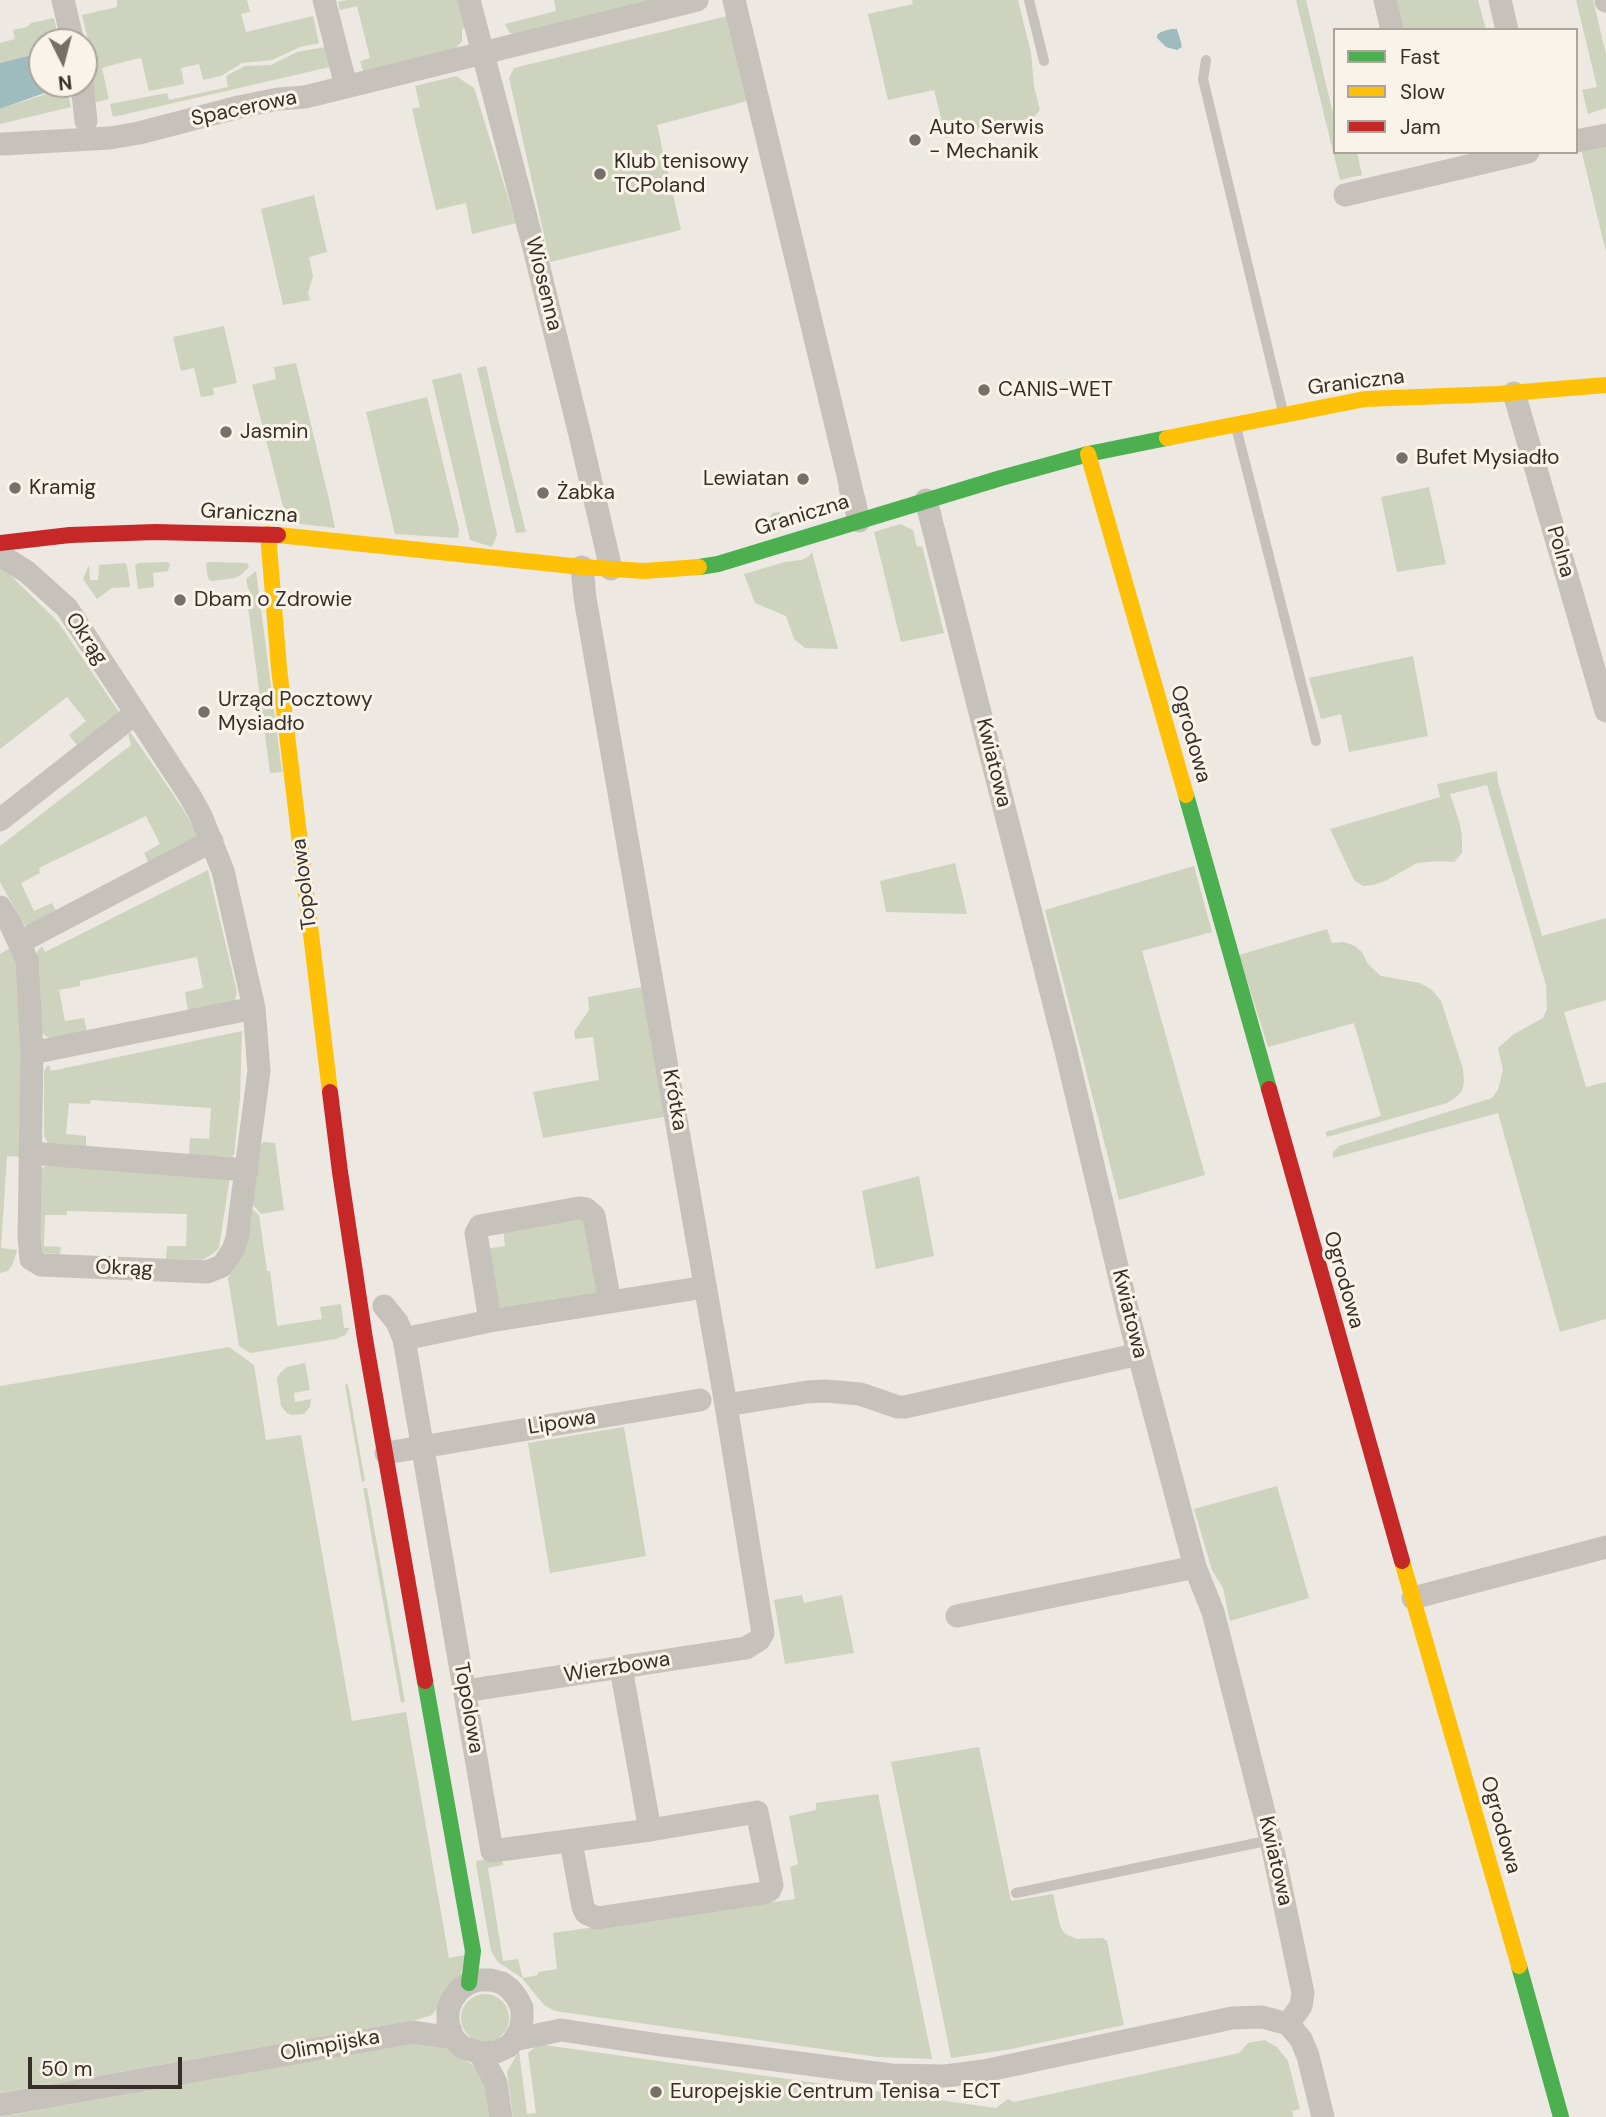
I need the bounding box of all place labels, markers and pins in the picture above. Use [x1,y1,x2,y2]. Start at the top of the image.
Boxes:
place label: Auto Serwis - Mechanik [929,115,1044,165]
marker: Auto Serwis - Mechanik [907,132,923,148]
place label: Klub tenisowy TCPoland [614,149,749,199]
marker: Klub tenisowy TCPoland [592,166,608,182]
place label: CANIS-WET [998,377,1113,403]
marker: CANIS-WET [976,382,992,398]
place label: Jasmin [240,419,308,445]
marker: Jasmin [218,424,234,440]
place label: Bufet Mysiadło [1416,445,1559,471]
marker: Bufet Mysiadło [1394,450,1410,466]
place label: Lewiatan [703,466,789,492]
marker: Lewiatan [795,471,811,487]
place label: Kramig [29,475,96,501]
marker: Kramig [7,480,23,496]
place label: Żabka [557,480,615,506]
marker: Żabka [535,485,551,501]
place label: Dbam o Zdrowie [194,587,352,613]
marker: Dbam o Zdrowie [172,592,188,608]
place label: Urząd Pocztowy Mysiadło [218,687,373,737]
marker: Urząd Pocztowy Mysiadło [196,704,212,720]
place label: Europejskie Centrum Tenisa - ECT [670,2079,1001,2105]
marker: Europejskie Centrum Tenisa - ECT [648,2084,664,2100]

